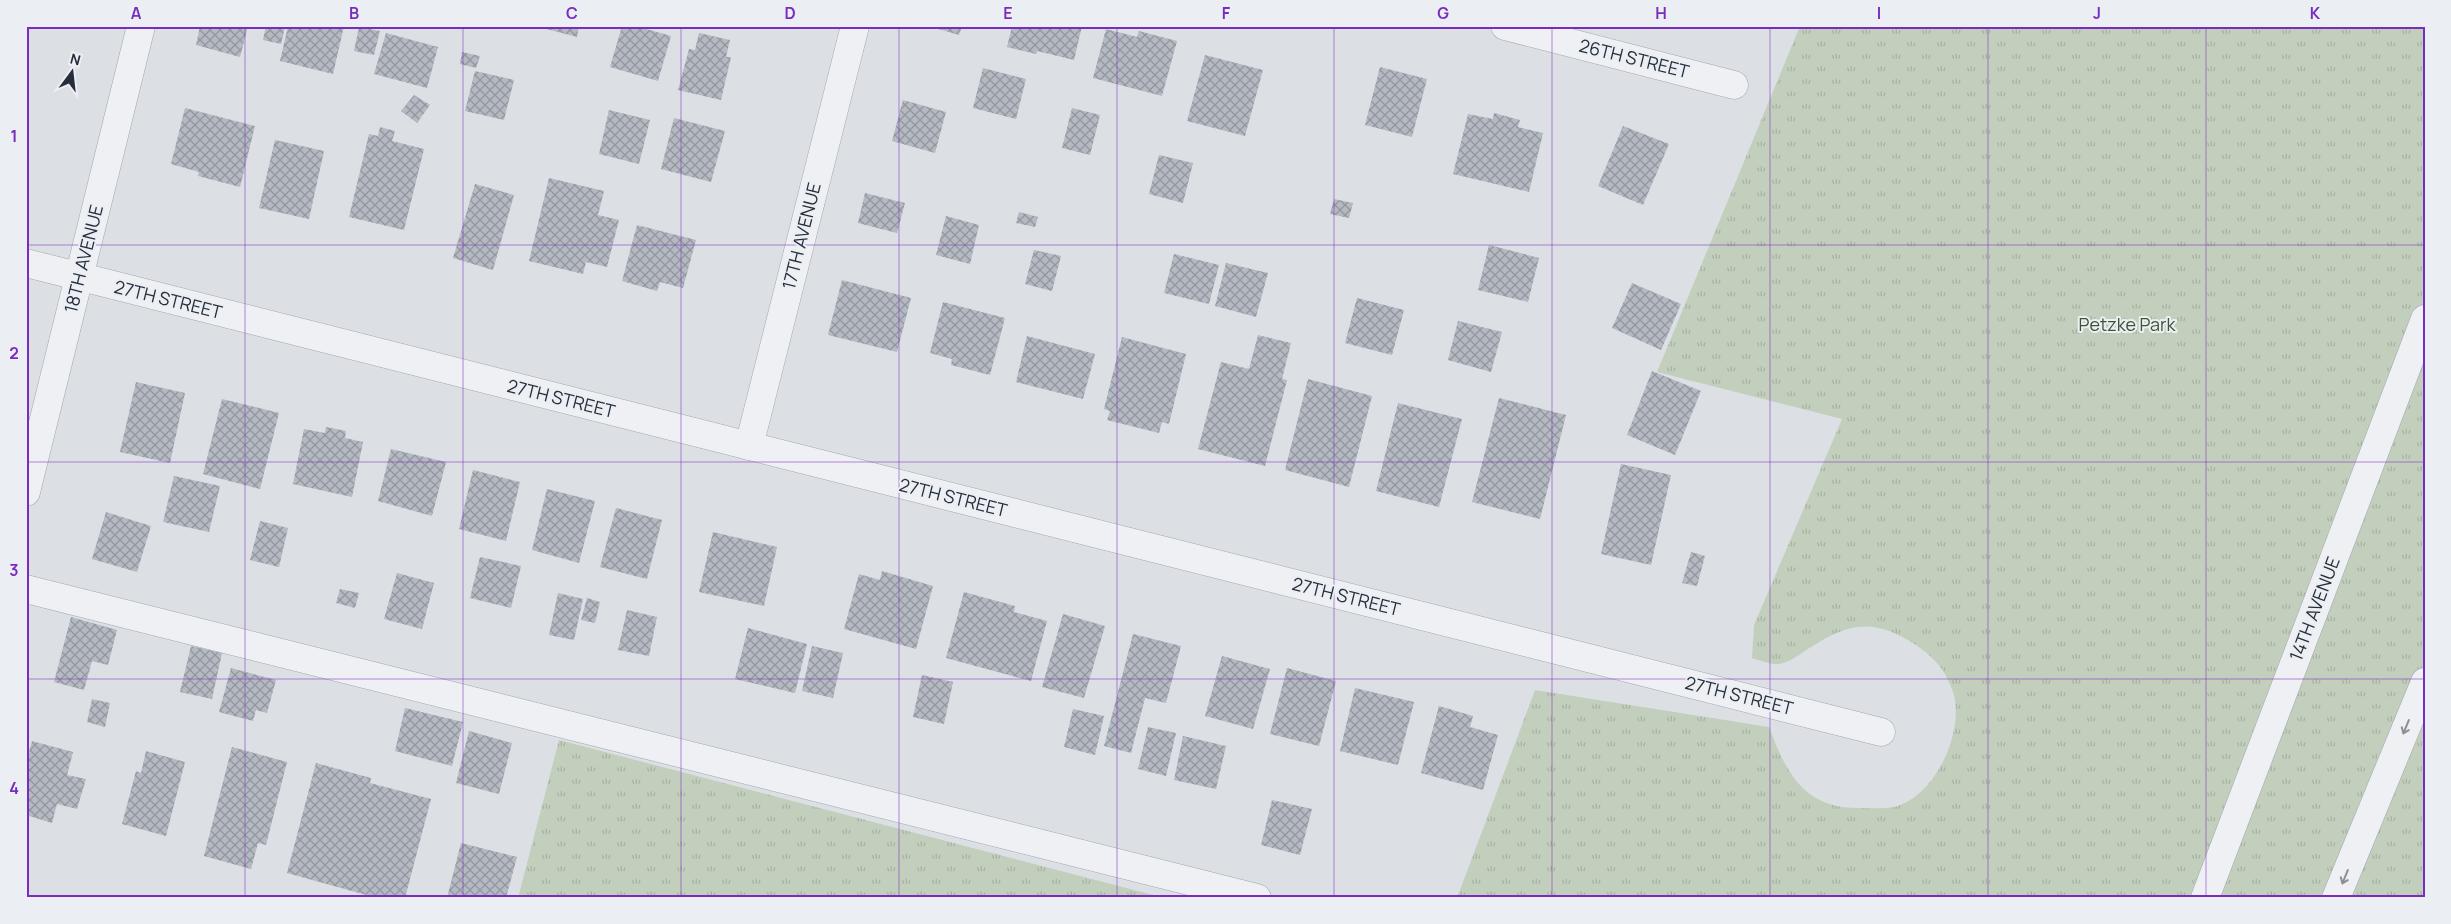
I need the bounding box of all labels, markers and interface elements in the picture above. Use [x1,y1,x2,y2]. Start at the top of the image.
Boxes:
text: A [131,2,142,24]
text: B [349,2,359,24]
text: C [566,2,578,24]
text: D [784,2,796,24]
text: E [1003,2,1013,24]
text: F [1222,2,1231,24]
text: G [1437,2,1449,24]
text: H [1655,2,1667,24]
text: I [1877,2,1881,24]
text: J [2093,2,2101,24]
text: K [2310,2,2321,24]
street label: 26TH STREET [1577,33,1692,83]
north arrow [48,48,98,98]
text: N [68,48,83,69]
text: 1 [10,125,18,147]
street label: 17TH AVENUE [776,180,826,292]
street label: 18TH AVENUE [58,202,108,315]
street label: 27TH STREET [112,274,225,324]
park label: Petzke Park [2079,312,2176,336]
text: 2 [9,342,19,364]
street label: 27TH STREET [505,373,618,423]
street label: 27TH STREET [897,472,1010,522]
street label: 14TH AVENUE [2283,553,2345,664]
text: 3 [9,559,19,581]
street label: 27TH STREET [1290,571,1403,621]
street label: 27TH STREET [1683,670,1796,720]
one-way arrow [2401,719,2411,734]
text: 4 [9,777,19,799]
one-way arrow [2339,869,2349,884]

